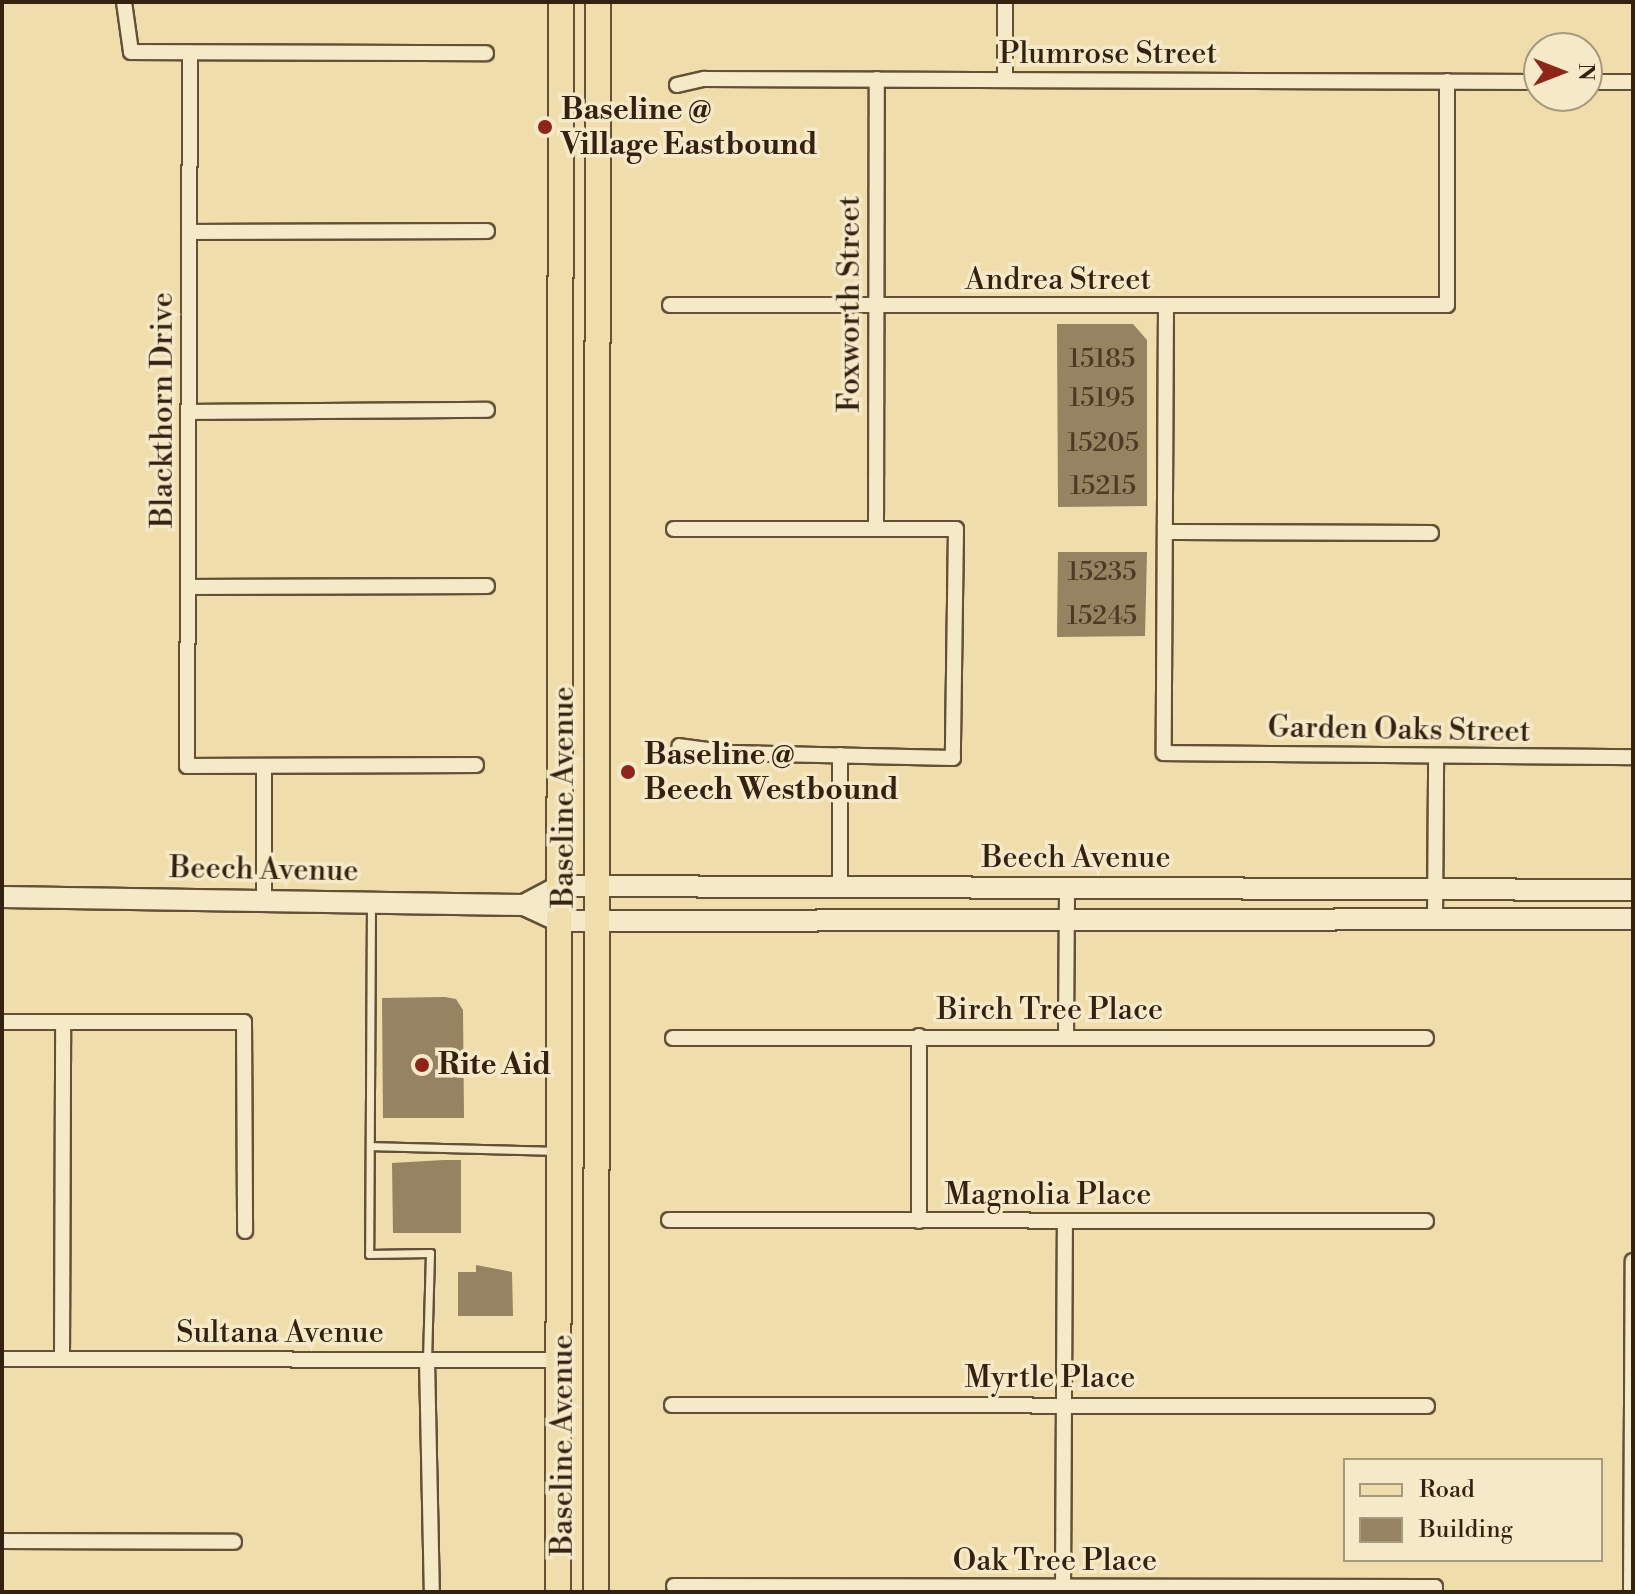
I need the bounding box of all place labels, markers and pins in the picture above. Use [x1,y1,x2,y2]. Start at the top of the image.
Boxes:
place label: Baseline @ Village Eastbound [561,92,817,162]
marker: Baseline @ Village Eastbound [536,118,554,136]
place label: Baseline @ Beech Westbound [644,737,899,808]
marker: Baseline @ Beech Westbound [619,763,637,781]
place label: Rite Aid [438,1047,551,1083]
marker: Rite Aid [413,1056,431,1074]

